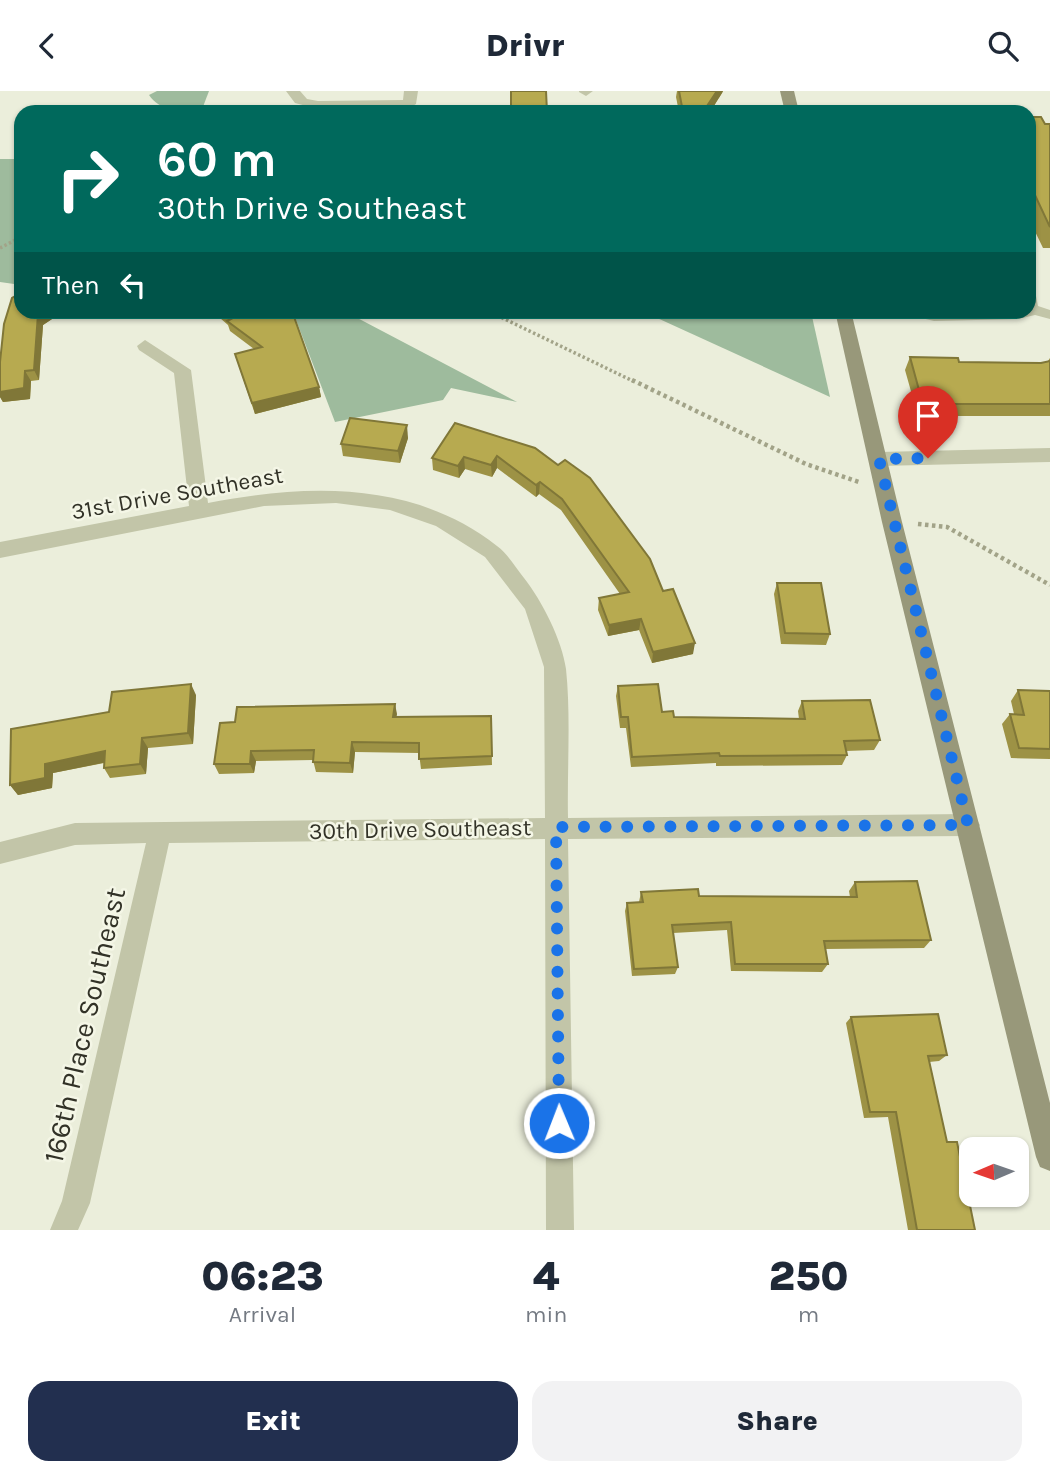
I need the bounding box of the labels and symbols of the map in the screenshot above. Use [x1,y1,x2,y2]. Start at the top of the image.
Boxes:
pin [898,386,958,458]
street label: 31st Drive Southeast [69,461,285,525]
street label: 30th Drive Southeast [309,814,532,845]
street label: 166th Place Southeast [37,884,132,1166]
position arrow [522,1086,596,1160]
north arrow [959,1137,1029,1207]

